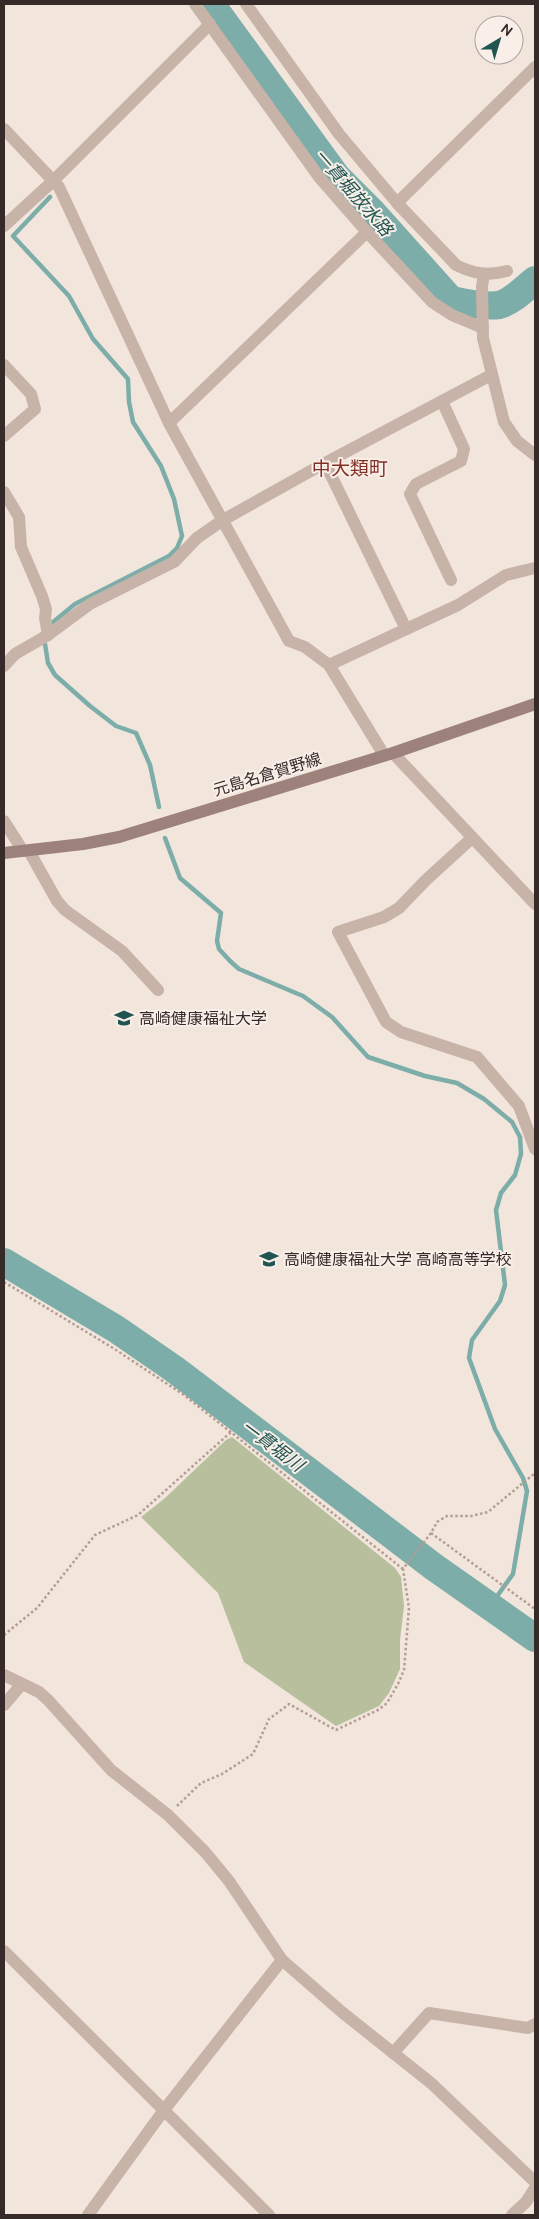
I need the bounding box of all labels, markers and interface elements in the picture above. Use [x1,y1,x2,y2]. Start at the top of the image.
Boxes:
north arrow [474,15,524,65]
text: N [498,20,516,39]
water label: 一貫堀放水路 [311,145,398,241]
district label: 中大類町 [312,457,388,479]
street label: 元島名倉賀野線 [211,749,323,799]
school or university icon: 高崎健康福祉大学 [113,1007,135,1029]
place label: 高崎健康福祉大学 [139,1009,267,1027]
school or university icon: 高崎健康福祉大学 高崎高等学校 [258,1248,280,1270]
place label: 高崎健康福祉大学 高崎高等学校 [284,1250,512,1268]
water label: 一貫堀川 [238,1415,309,1476]

